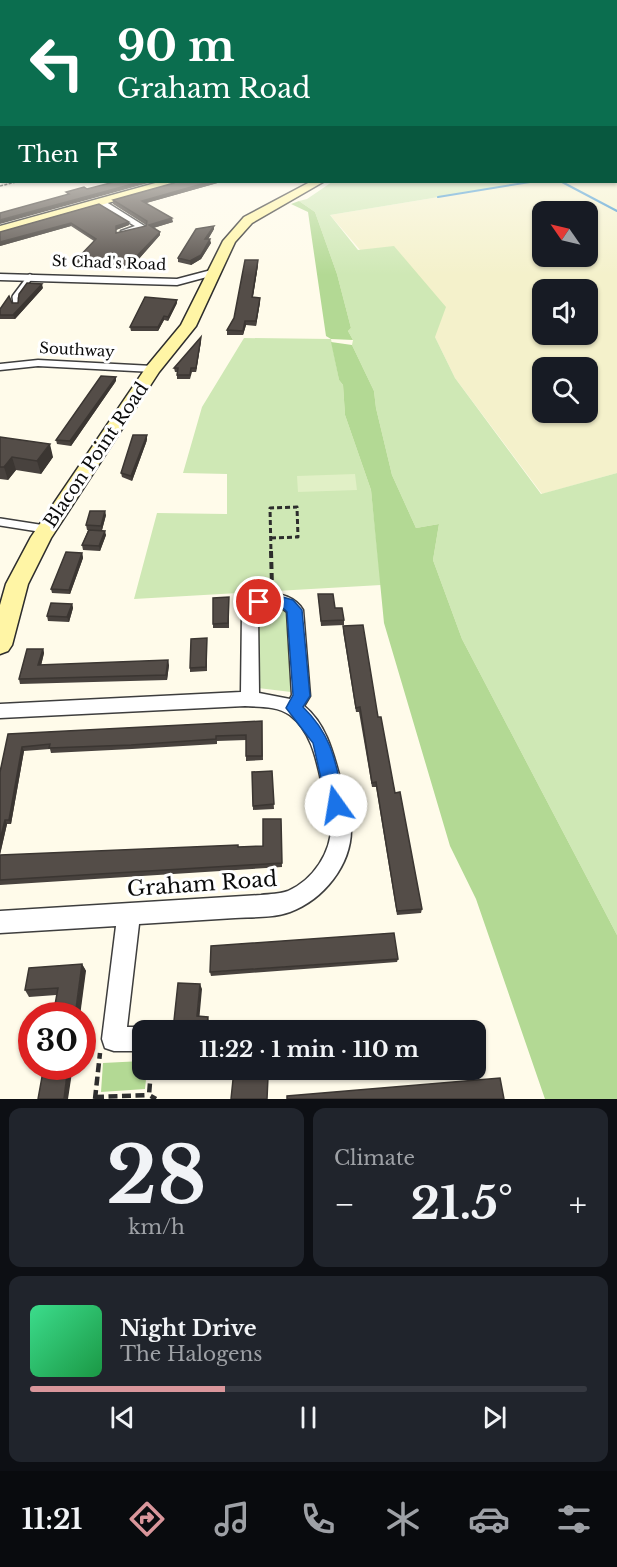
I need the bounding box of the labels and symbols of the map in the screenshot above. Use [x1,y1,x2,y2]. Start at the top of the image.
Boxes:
north arrow [532,201,598,267]
street label: St Chad's Road [52,251,167,274]
street label: Southway [39,338,116,361]
street label: Blacon Point Road [39,378,153,532]
pin [233,576,284,627]
position arrow [304,773,368,837]
street label: Graham Road [126,866,278,902]
speed limit sign: 30 [18,1002,96,1080]

